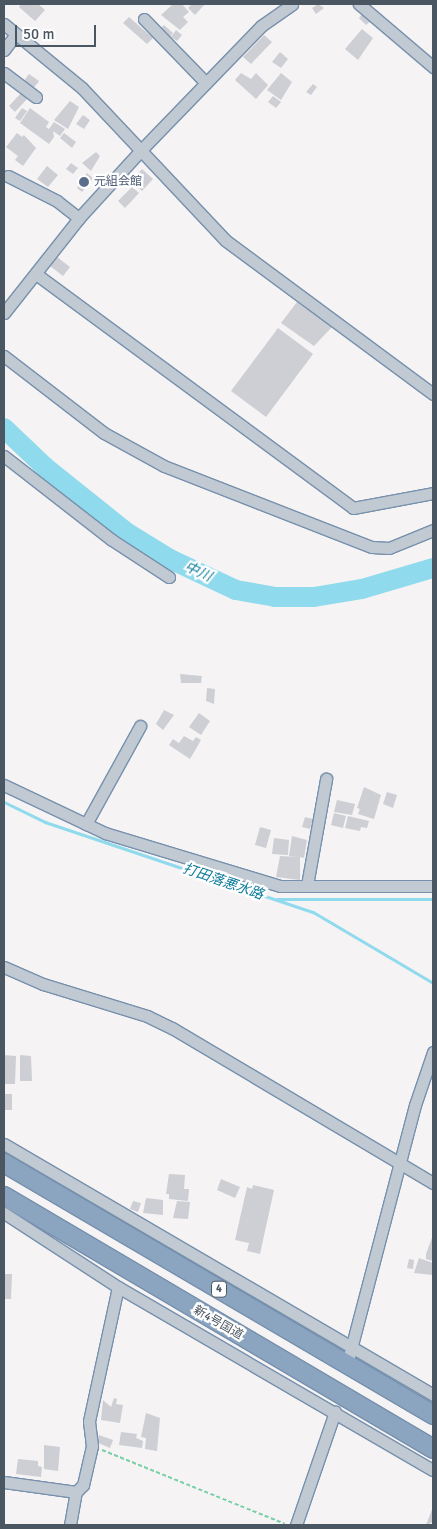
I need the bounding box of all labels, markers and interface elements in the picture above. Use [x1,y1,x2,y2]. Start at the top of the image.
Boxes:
scale bar [18,15,99,47]
text: 50 m [23,25,54,43]
place label: 元組会館 [94,175,142,189]
marker: 元組会館 [78,176,90,188]
water label: 中川 [182,558,214,586]
water label: 打田落悪水路 [181,860,265,904]
road number: 4 [210,1280,228,1298]
street label: 新4号国道 [191,1303,245,1343]

